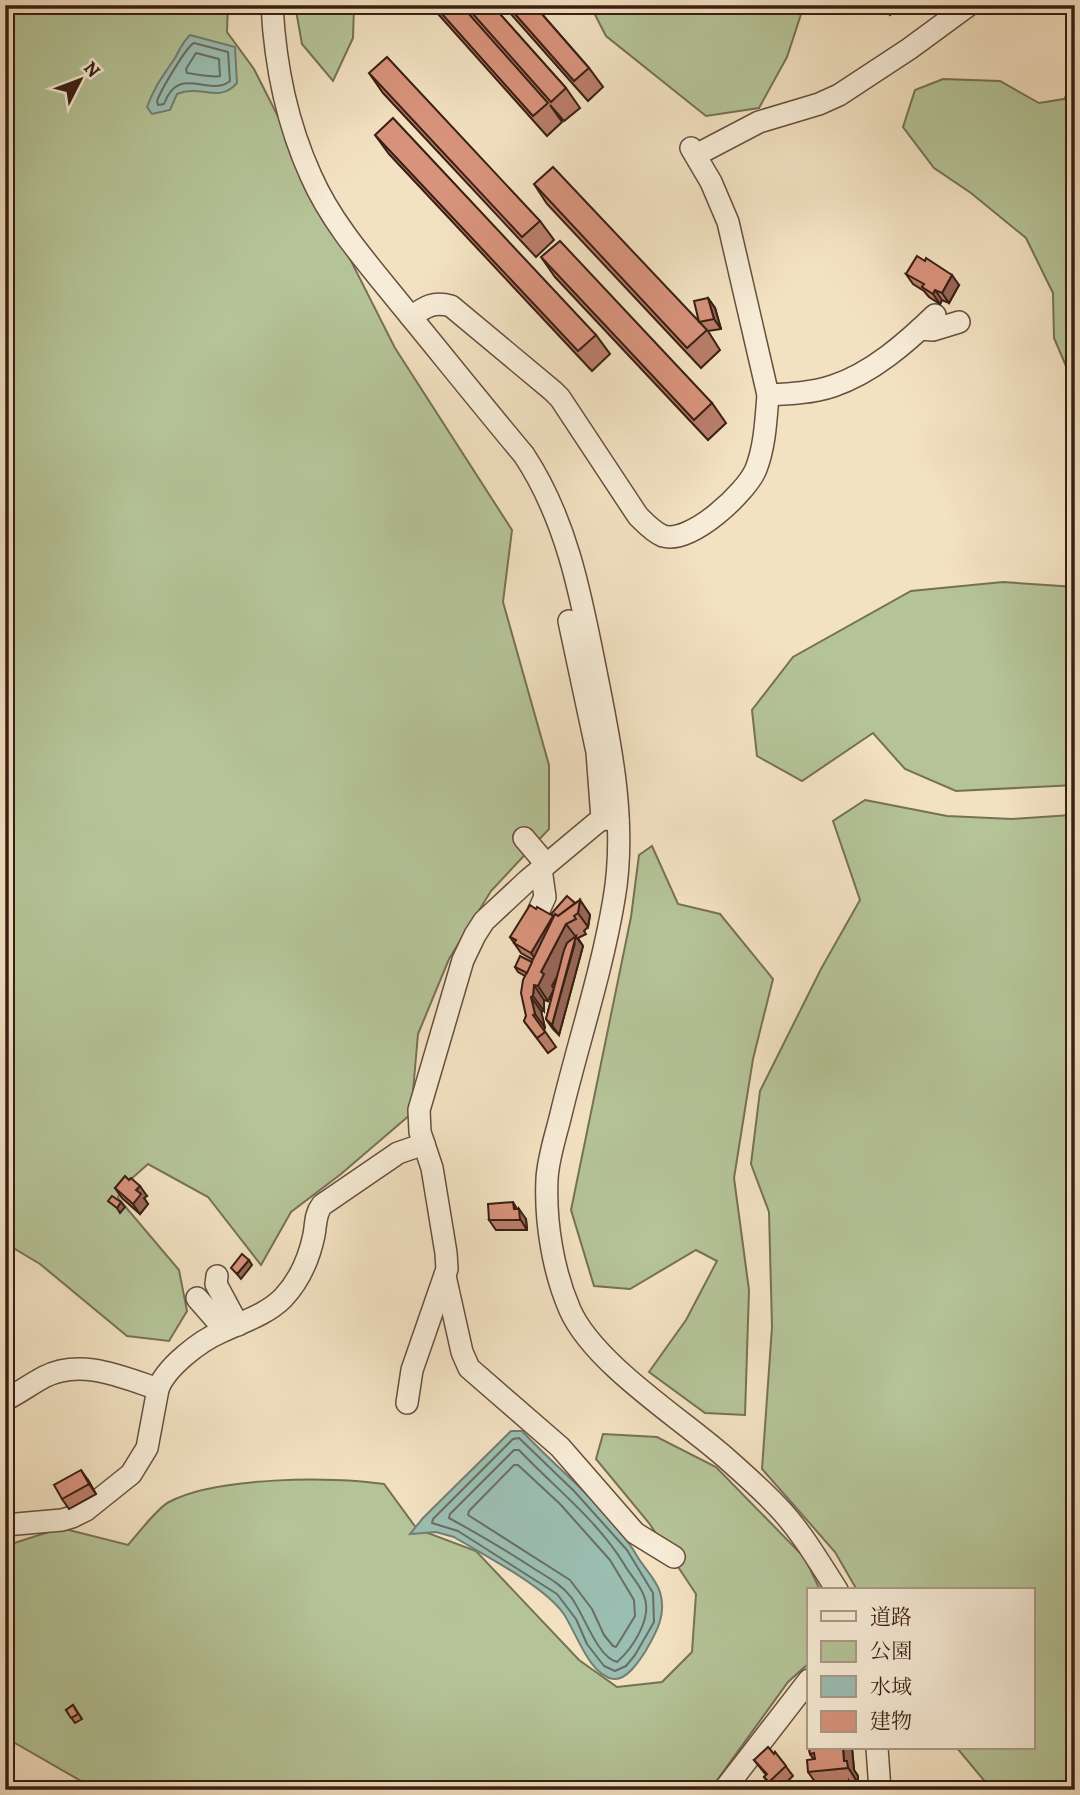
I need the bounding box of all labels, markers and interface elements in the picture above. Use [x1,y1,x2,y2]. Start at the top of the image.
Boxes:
north arrow [46,46,116,116]
text: N [78,55,106,83]
legend [807,1588,1034,1750]
text: 道路 [870,1603,912,1631]
text: 公園 [870,1637,912,1665]
text: 水域 [870,1673,912,1701]
text: 建物 [870,1707,912,1735]

